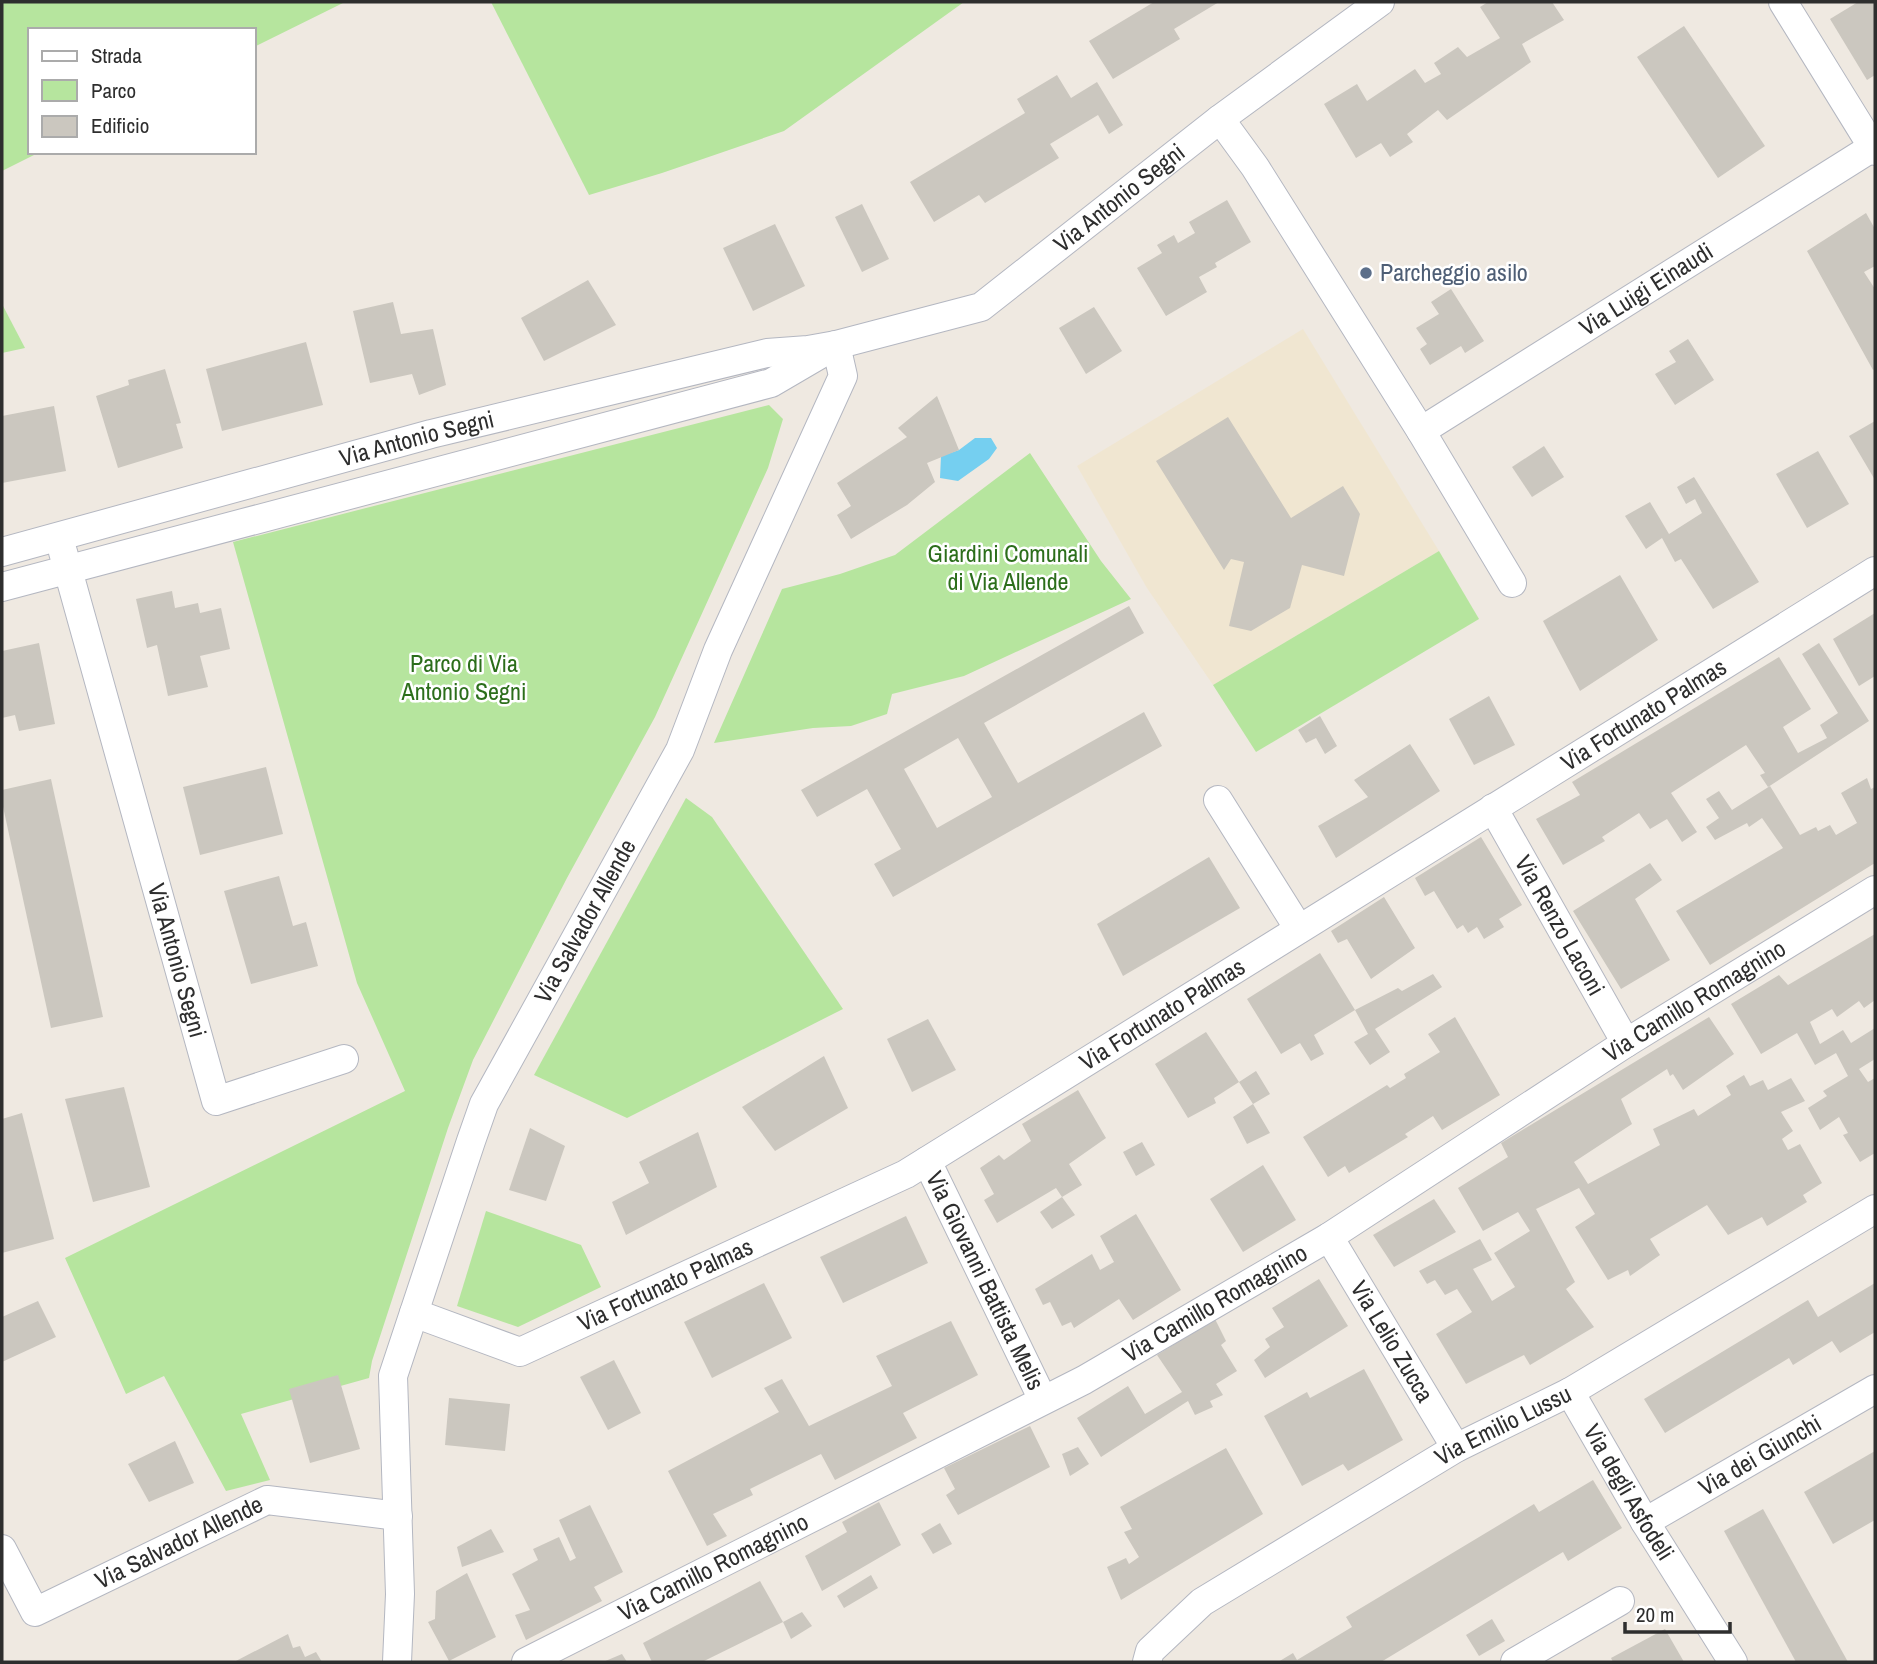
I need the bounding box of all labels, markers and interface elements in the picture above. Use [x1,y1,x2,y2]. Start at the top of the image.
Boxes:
legend [28,28,256,154]
text: Strada [91,41,142,70]
text: Parco [91,76,136,105]
text: Edificio [91,111,149,140]
street label: Via Antonio Segni [1047,136,1191,259]
street label: Via Luigi Einaudi [1573,235,1719,343]
place label: Parcheggio asilo [1380,256,1528,288]
marker: Parcheggio asilo [1358,265,1374,281]
street label: Via Antonio Segni [336,402,497,473]
park label: Giardini Comunali di Via Allende [928,537,1088,597]
park label: Parco di Via Antonio Segni [401,647,526,707]
street label: Via Fortunato Palmas [1554,650,1732,778]
street label: Via Salvador Allende [526,833,643,1008]
street label: Via Renzo Laconi [1508,849,1613,1001]
street label: Via Antonio Segni [141,880,214,1041]
street label: Via Camillo Romagnino [1597,932,1791,1069]
street label: Via Fortunato Palmas [1073,950,1251,1077]
street label: Via Giovanni Battista Melis [919,1165,1053,1395]
street label: Via Fortunato Palmas [572,1230,758,1338]
street label: Via Camillo Romagnino [1116,1236,1313,1369]
street label: Via Lelio Zucca [1344,1274,1442,1408]
street label: Via Emilio Lussu [1428,1377,1576,1472]
street label: Via dei Giunchi [1693,1407,1827,1503]
street label: Via degli Asfodeli [1577,1418,1682,1566]
street label: Via Salvador Allende [89,1487,268,1596]
street label: Via Camillo Romagnino [613,1505,813,1628]
scale bar [1625,1590,1730,1634]
text: 20 m [1636,1600,1674,1629]

